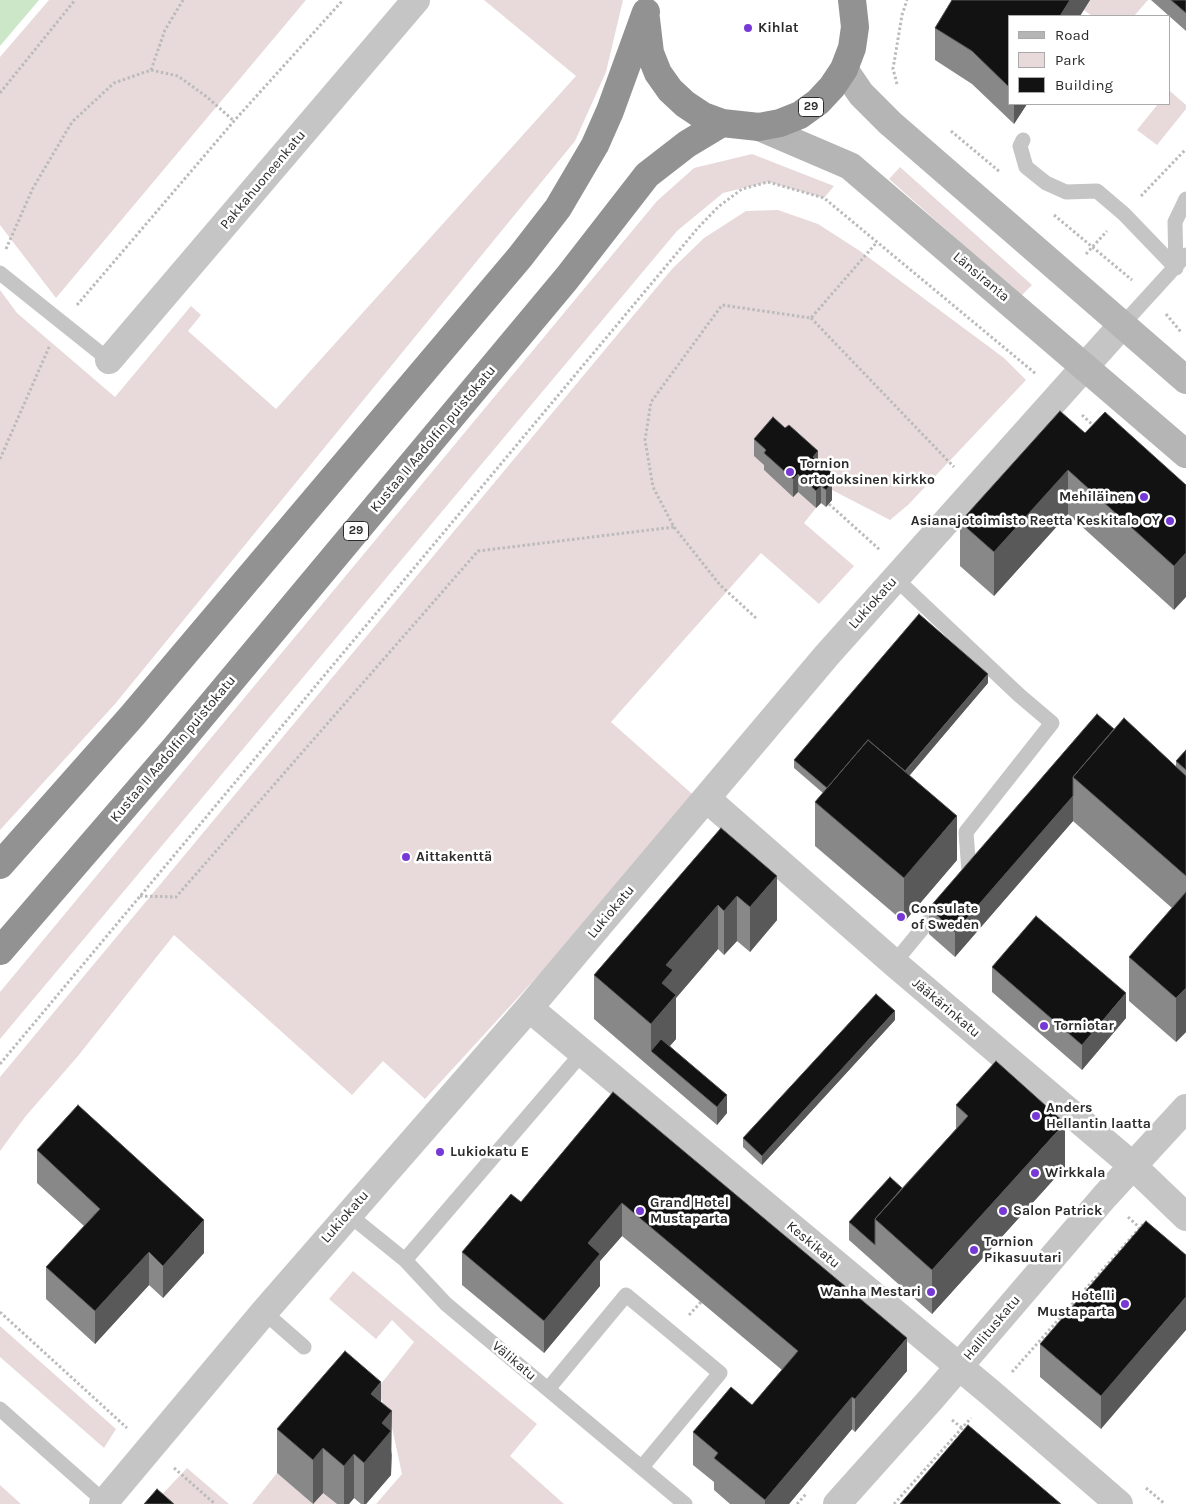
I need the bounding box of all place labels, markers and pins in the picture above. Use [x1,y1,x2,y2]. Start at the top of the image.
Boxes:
place label: Kihlat [758,20,798,36]
marker: Kihlat [742,22,754,34]
place label: Tornion ortodoksinen kirkko [800,456,935,488]
marker: Tornion ortodoksinen kirkko [784,466,796,478]
place label: Mehiläinen [1059,489,1134,505]
marker: Mehiläinen [1138,491,1150,503]
place label: Asianajotoimisto Reetta Keskitalo OY [911,513,1160,529]
marker: Asianajotoimisto Reetta Keskitalo OY [1164,515,1176,527]
place label: Aittakenttä [416,849,492,865]
marker: Aittakenttä [400,851,412,863]
place label: Consulate of Sweden [911,901,979,934]
marker: Consulate of Sweden [895,911,907,923]
place label: Torniotar [1054,1018,1114,1034]
marker: Torniotar [1038,1020,1050,1032]
place label: Anders Hellantin laatta [1046,1100,1151,1132]
marker: Anders Hellantin laatta [1030,1110,1042,1122]
place label: Lukiokatu E [450,1144,529,1160]
marker: Lukiokatu E [434,1146,446,1158]
place label: Wirkkala [1045,1165,1106,1181]
marker: Wirkkala [1029,1167,1041,1179]
place label: Grand Hotel Mustaparta [650,1195,729,1228]
place label: Salon Patrick [1013,1203,1102,1219]
marker: Grand Hotel Mustaparta [634,1205,646,1217]
marker: Salon Patrick [997,1205,1009,1217]
place label: Tornion Pikasuutari [984,1234,1062,1266]
marker: Tornion Pikasuutari [968,1244,980,1256]
place label: Wanha Mestari [820,1284,921,1300]
marker: Wanha Mestari [925,1286,937,1298]
place label: Hotelli Mustaparta [1037,1288,1115,1320]
marker: Hotelli Mustaparta [1119,1298,1131,1310]

